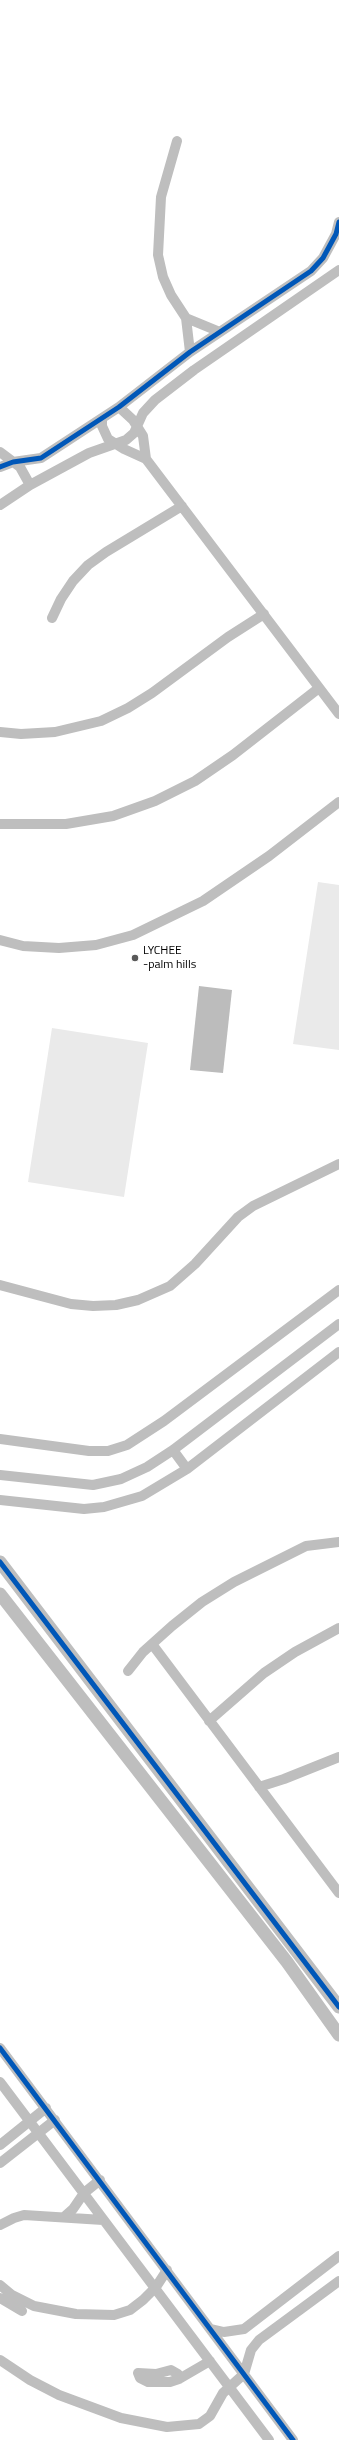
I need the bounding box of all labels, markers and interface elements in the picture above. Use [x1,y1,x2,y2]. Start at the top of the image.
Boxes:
place label: LYCHEE -palm hills [143,944,196,972]
marker: LYCHEE -palm hills [130,953,140,963]

